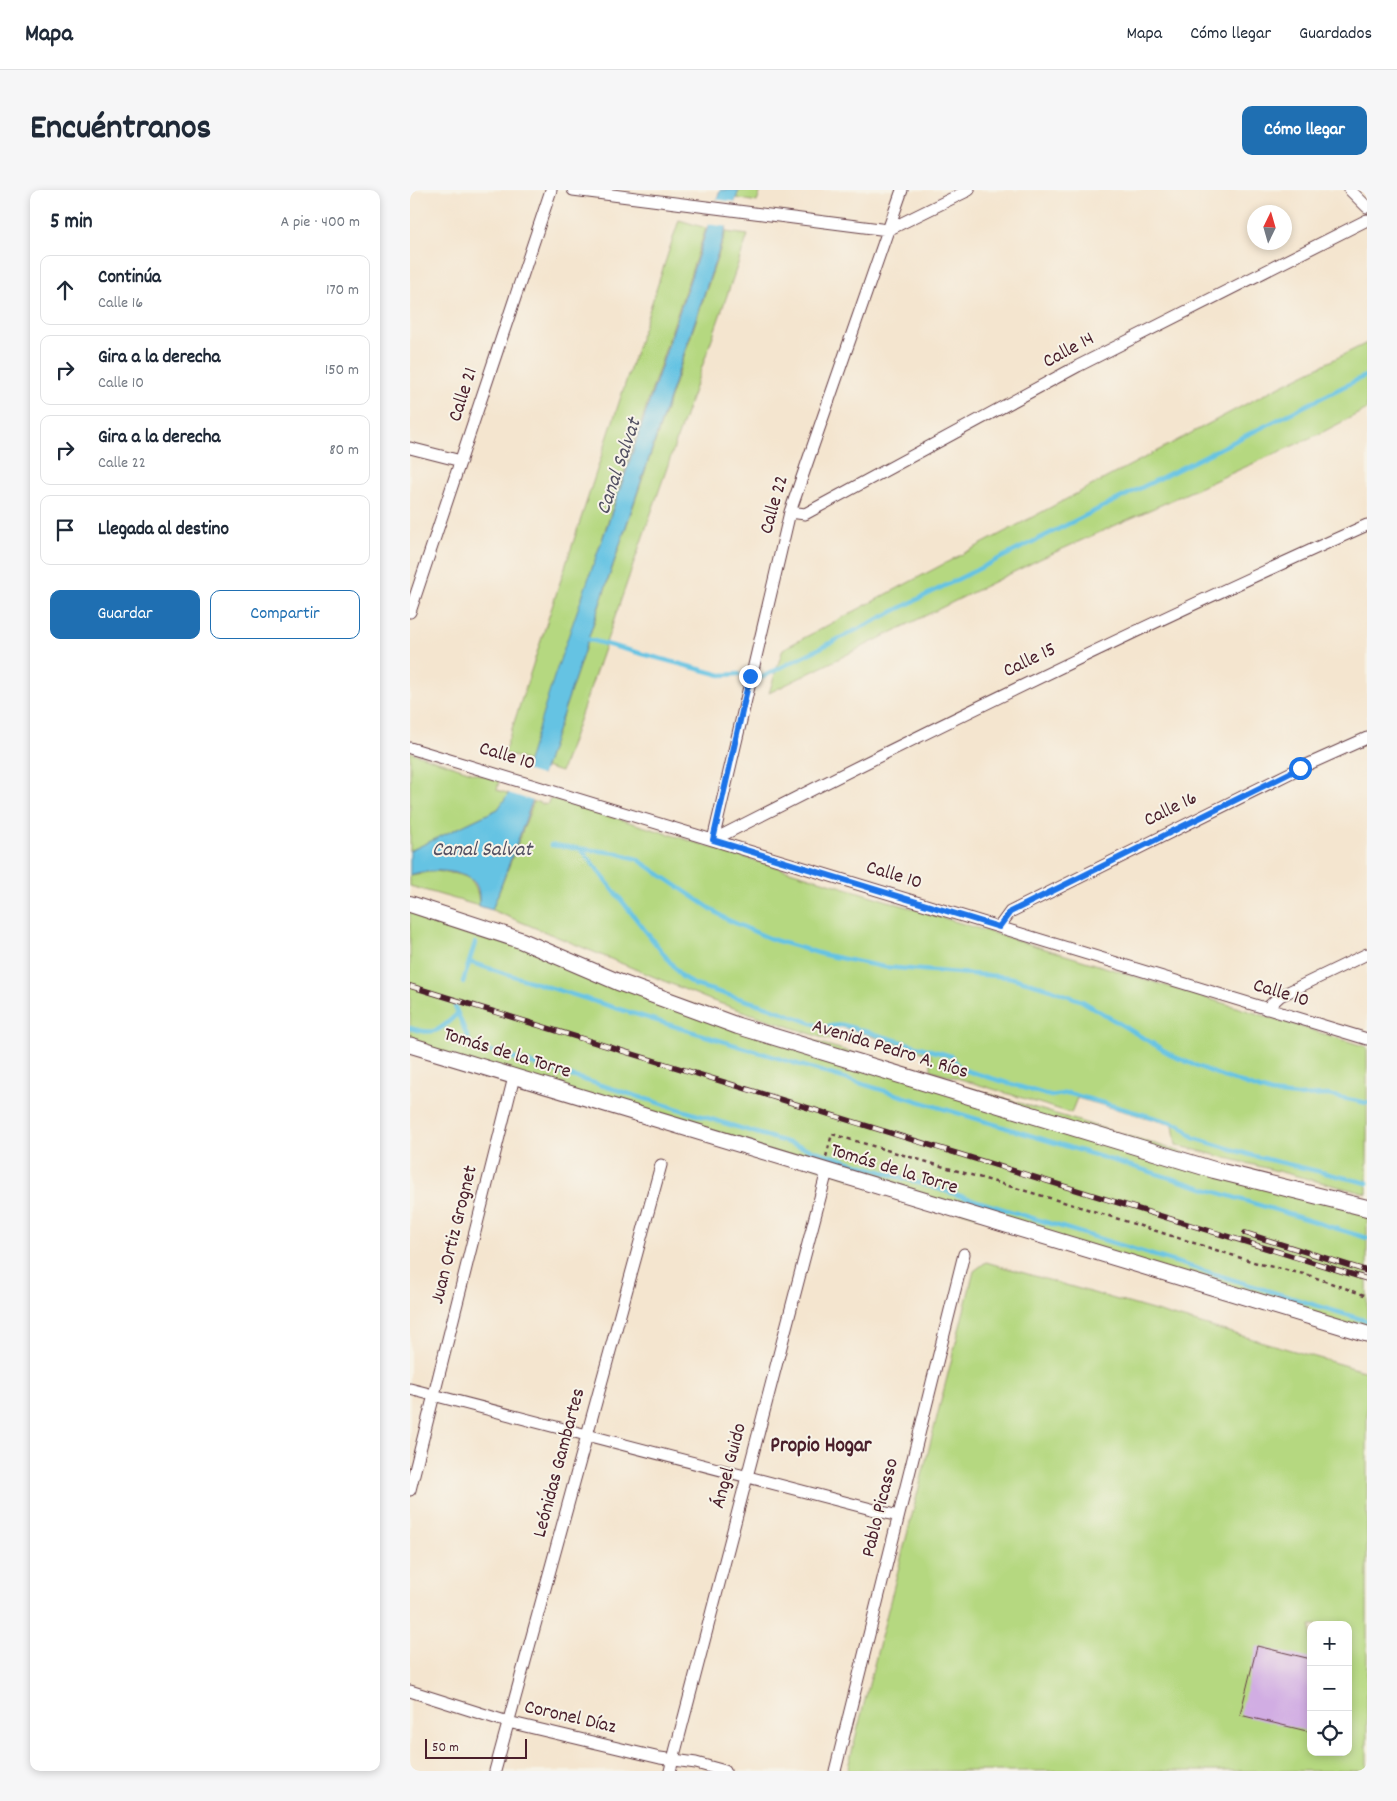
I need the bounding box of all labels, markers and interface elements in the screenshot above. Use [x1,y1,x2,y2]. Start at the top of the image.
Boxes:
text: Mapa [25,18,73,52]
text: Mapa [1126,22,1162,47]
text: Cómo llegar [1190,22,1271,47]
text: Guardados [1299,22,1372,47]
text: Encuéntranos [30,105,211,155]
button: Cómo llegar [1242,106,1367,155]
north arrow [1247,205,1292,250]
text: 5 min [50,208,93,238]
text: A pie · 400 m [281,211,360,234]
text: Continúa [98,265,161,292]
icon: ahead [51,276,79,304]
text: 170 m [326,279,359,302]
text: Calle 16 [98,292,143,315]
street label: Calle 14 [1038,326,1100,376]
text: Gira a la derecha [98,345,220,372]
icon: right [51,356,79,384]
text: 150 m [325,359,359,382]
street label: Calle 21 [442,364,486,426]
text: Calle 10 [98,372,144,395]
water label: Canal Salvat [590,413,651,519]
text: Gira a la derecha [98,425,220,452]
icon: right [51,436,79,464]
text: 80 m [329,439,359,462]
text: Calle 22 [98,452,146,475]
street label: Calle 22 [753,472,797,538]
icon: arrive [51,516,79,544]
text: Llegada al destino [98,517,229,544]
button: Guardar [50,590,200,639]
button: Compartir [210,590,360,639]
street label: Calle 15 [999,636,1061,686]
route end [739,665,762,688]
street label: Calle 10 [475,735,539,779]
route start [1289,757,1312,780]
street label: Calle 16 [1140,785,1202,835]
water label: Canal Salvat [432,836,534,866]
street label: Calle 10 [862,854,926,898]
street label: Calle 10 [1249,972,1313,1016]
street label: Avenida Pedro A. Ríos [808,1013,972,1087]
street label: Tomás de la Torre [440,1021,574,1087]
street label: Tomás de la Torre [827,1137,961,1203]
street label: Juan Ortiz Grognet [424,1163,486,1307]
street label: Leónidas Gambartes [527,1385,593,1541]
street label: Ángel Guido [705,1420,755,1512]
district label: Propio Hogar [770,1432,873,1462]
street label: Pablo Picasso [855,1455,907,1561]
map controls [1307,1621,1352,1756]
button: + [1307,1621,1352,1666]
button: − [1307,1666,1352,1711]
street label: Coronel Díaz [521,1694,619,1742]
button: locate [1307,1711,1352,1756]
scale bar [425,1736,528,1759]
text: 50 m [432,1738,459,1758]

